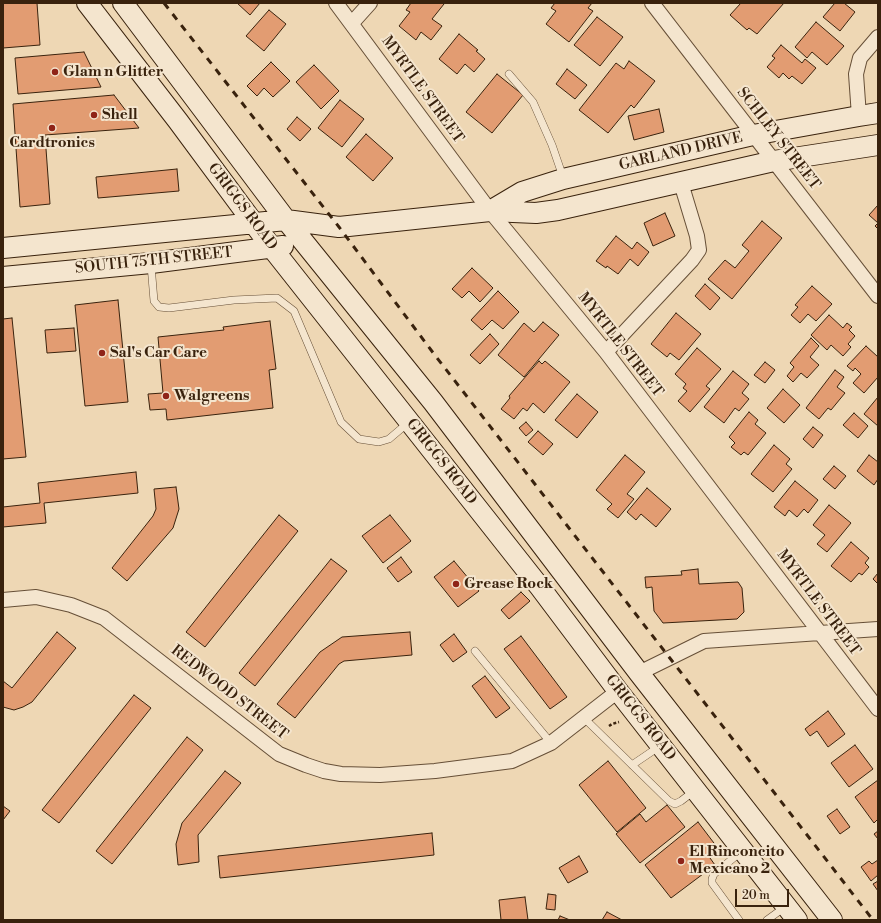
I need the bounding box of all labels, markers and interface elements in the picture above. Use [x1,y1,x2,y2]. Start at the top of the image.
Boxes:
street label: MYRTLE STREET [377,33,467,147]
place label: Glam n Glitter [63,63,163,81]
marker: Glam n Glitter [50,67,60,77]
street label: SCHLEY STREET [732,84,824,194]
place label: Shell [102,106,138,124]
marker: Shell [89,110,99,120]
marker: Cardtronics [47,123,57,133]
street label: GARLAND DRIVE [617,129,745,175]
place label: Cardtronics [9,134,95,152]
street label: GRIGGS ROAD [204,160,280,254]
street label: SOUTH 75TH STREET [74,244,234,278]
street label: MYRTLE STREET [574,289,666,401]
place label: Sal's Car Care [110,344,207,362]
marker: Sal's Car Care [97,348,107,358]
place label: Walgreens [174,387,249,405]
marker: Walgreens [161,391,171,401]
street label: GRIGGS ROAD [402,415,480,509]
street label: MYRTLE STREET [772,546,864,660]
place label: Grease Rock [464,575,553,593]
marker: Grease Rock [451,579,461,589]
street label: REDWOOD STREET [167,642,291,744]
street label: GRIGGS ROAD [601,671,679,765]
place label: El Rinconcito Mexicano 2 [689,843,785,878]
marker: El Rinconcito Mexicano 2 [676,856,686,866]
scale bar [737,881,791,907]
text: 20 m [742,888,770,903]

